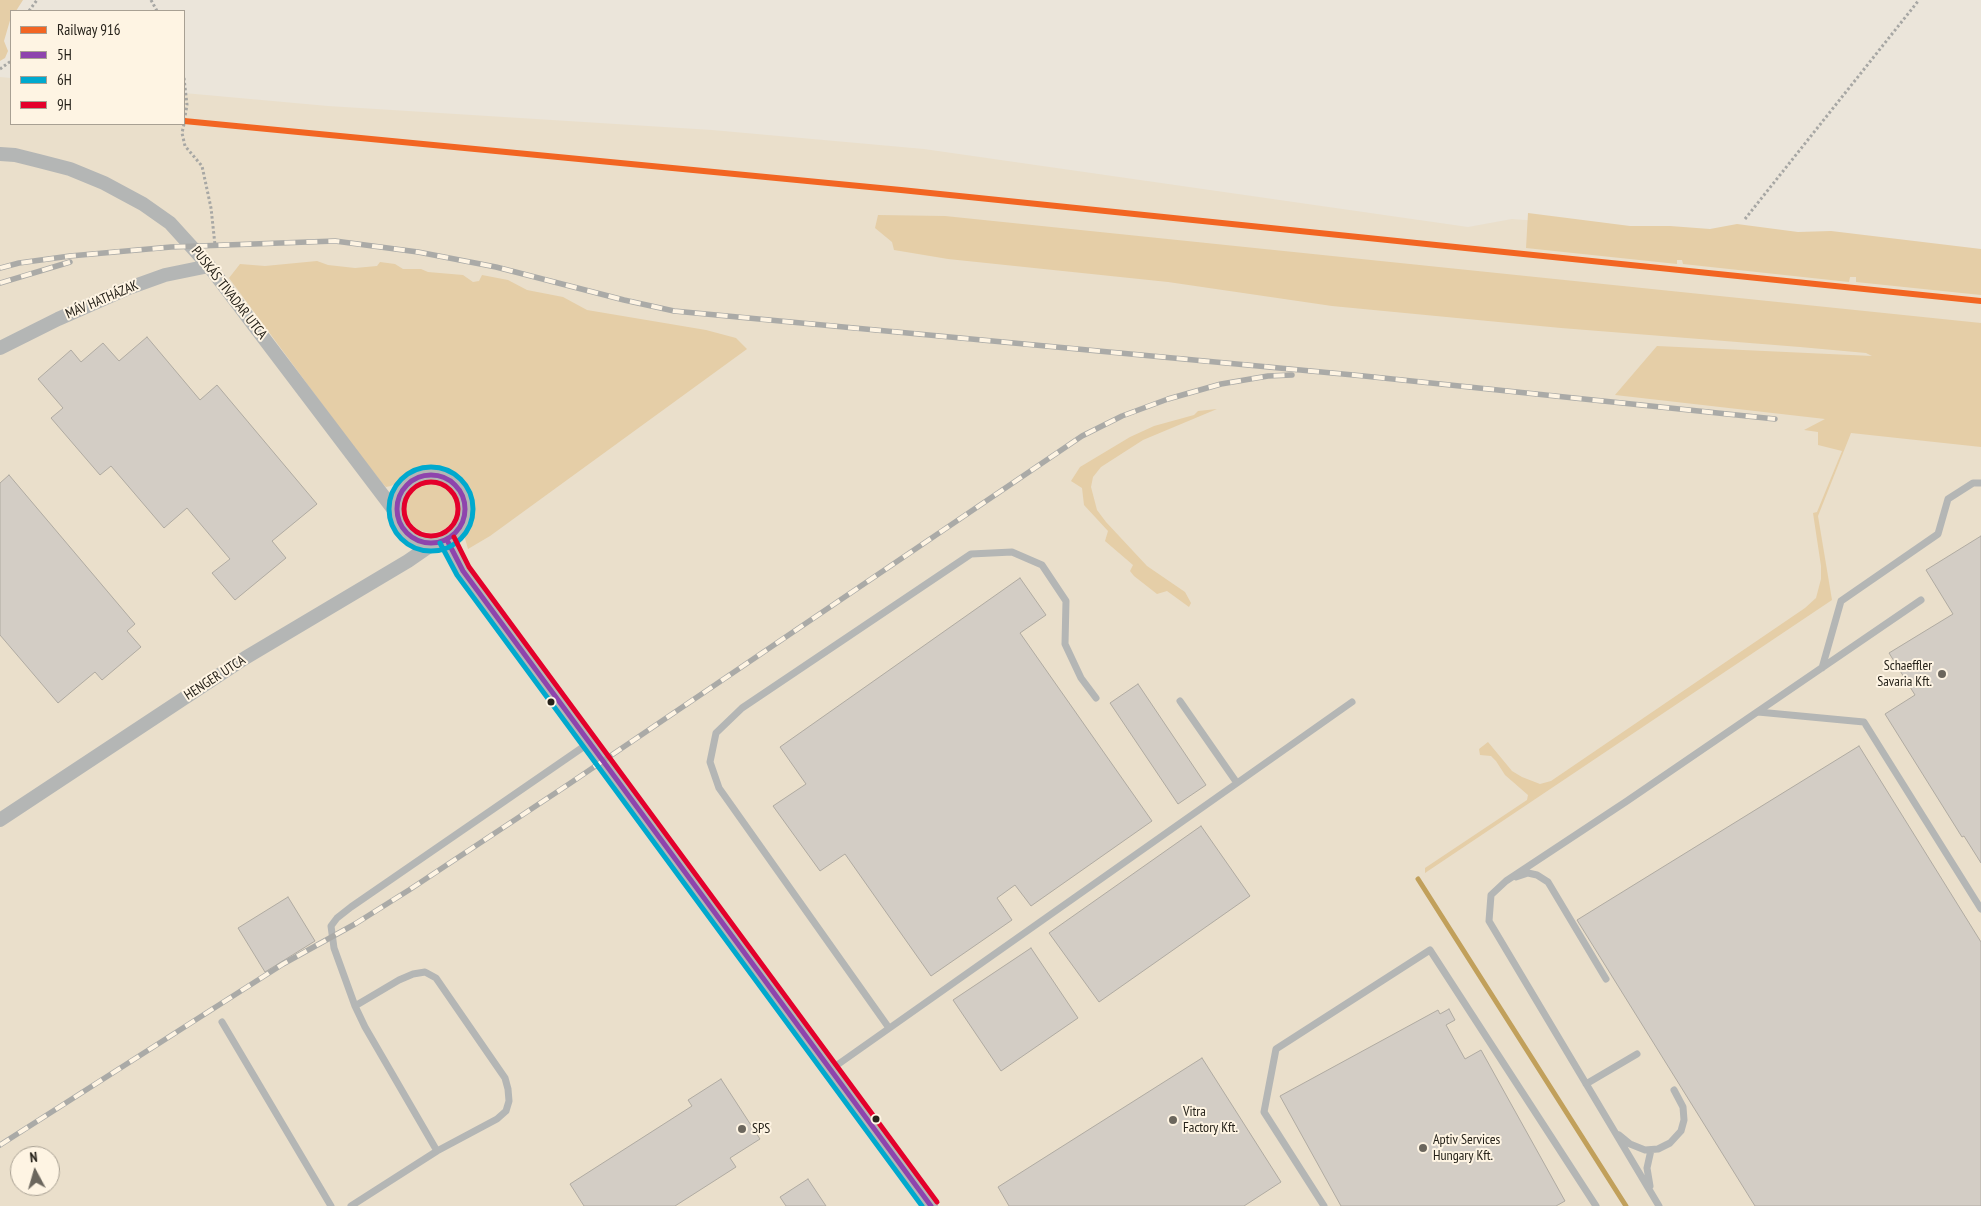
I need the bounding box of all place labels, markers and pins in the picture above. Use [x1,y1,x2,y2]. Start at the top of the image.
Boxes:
place label: Schaeffler Savaria Kft. [1877,658,1932,690]
marker: Schaeffler Savaria Kft. [1936,668,1948,680]
unlabelled marker [546,697,556,707]
place label: Vitra Factory Kft. [1183,1104,1238,1136]
unlabelled marker [871,1114,881,1124]
marker: Vitra Factory Kft. [1167,1114,1179,1126]
place label: SPS [752,1121,770,1137]
marker: SPS [736,1123,748,1135]
place label: Aptiv Services Hungary Kft. [1433,1132,1500,1164]
marker: Aptiv Services Hungary Kft. [1417,1142,1429,1154]

